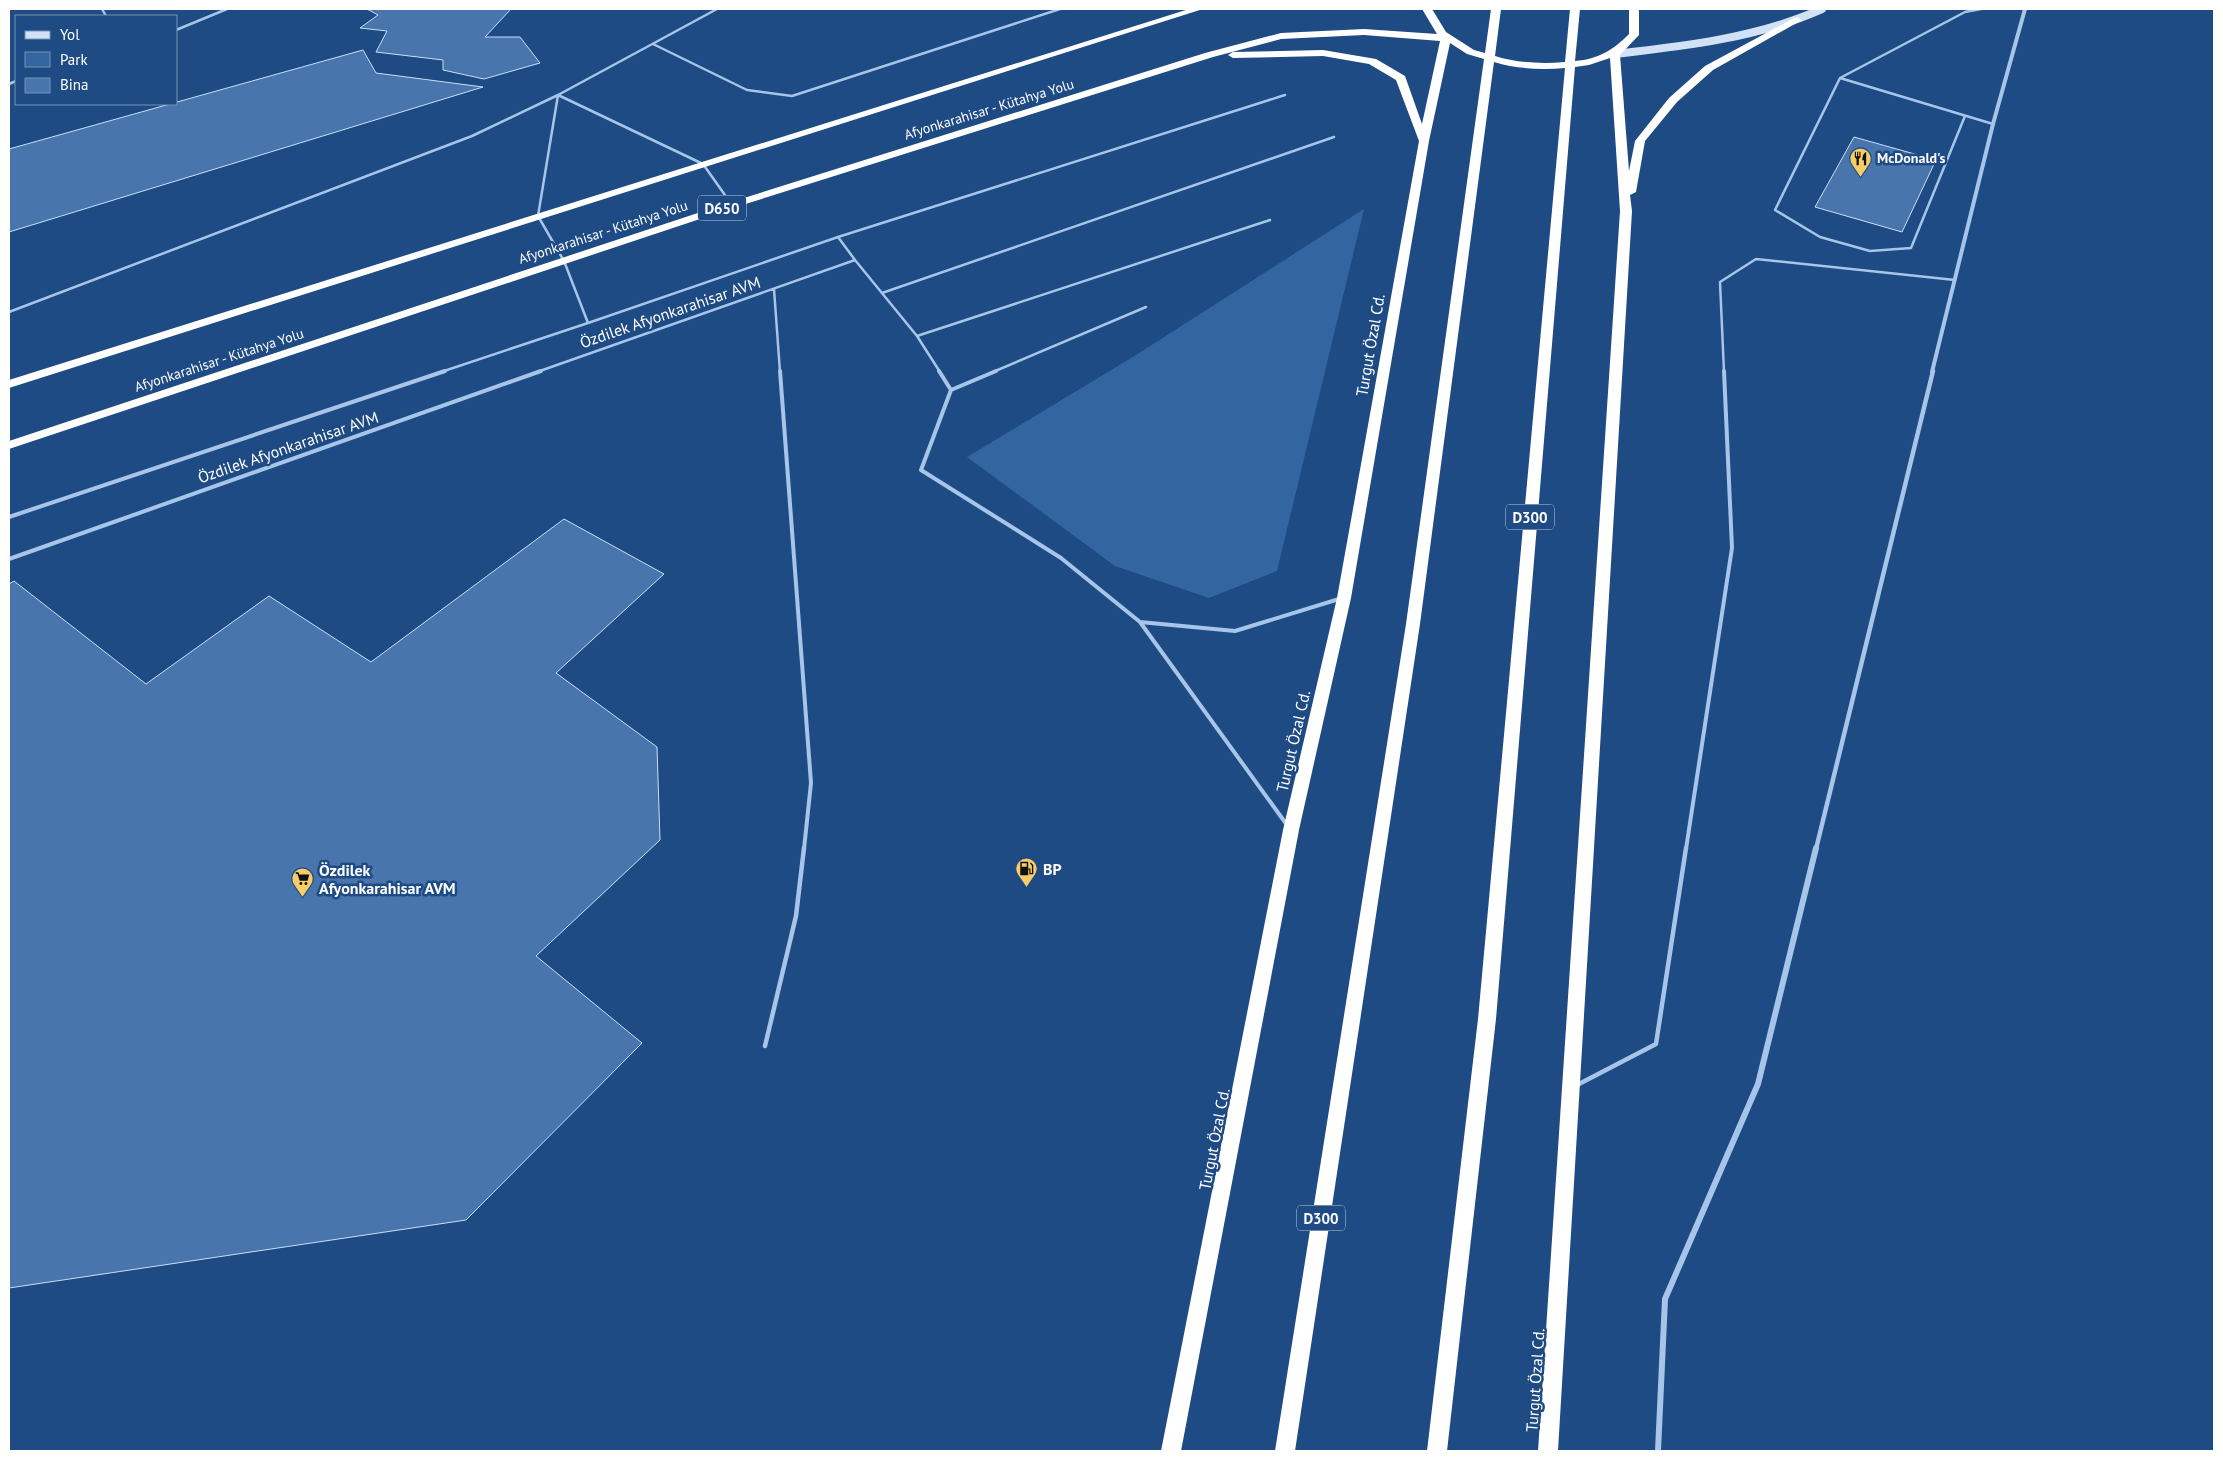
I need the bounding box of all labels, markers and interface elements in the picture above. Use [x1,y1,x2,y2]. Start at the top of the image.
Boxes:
legend [15,15,178,105]
text: Yol [60,25,80,44]
text: Park [60,50,88,69]
text: Bina [60,75,88,94]
street label: Afyonkarahisar - Kütahya Yolu [902,75,1076,143]
restaurant icon: McDonald's [1849,146,1873,177]
place label: McDonald's [1877,149,1946,167]
street label: Afyonkarahisar - Kütahya Yolu [516,196,690,268]
road number: D650 [698,196,746,220]
street label: Özdilek Afyonkarahisar AVM [577,272,763,352]
street label: Turgut Özal Cd. [1351,292,1389,398]
street label: Afyonkarahisar - Kütahya Yolu [132,324,306,396]
street label: Özdilek Afyonkarahisar AVM [195,407,381,487]
road number: D300 [1506,504,1554,530]
street label: Turgut Özal Cd. [1272,688,1314,794]
fuel station icon: BP [1015,857,1039,888]
place label: BP [1043,859,1062,879]
place label: Özdilek Afyonkarahisar AVM [319,860,456,898]
supermarket icon: Özdilek Afyonkarahisar AVM [291,867,315,898]
street label: Turgut Özal Cd. [1194,1086,1234,1192]
road number: D300 [1297,1206,1345,1230]
street label: Turgut Özal Cd. [1521,1327,1549,1433]

